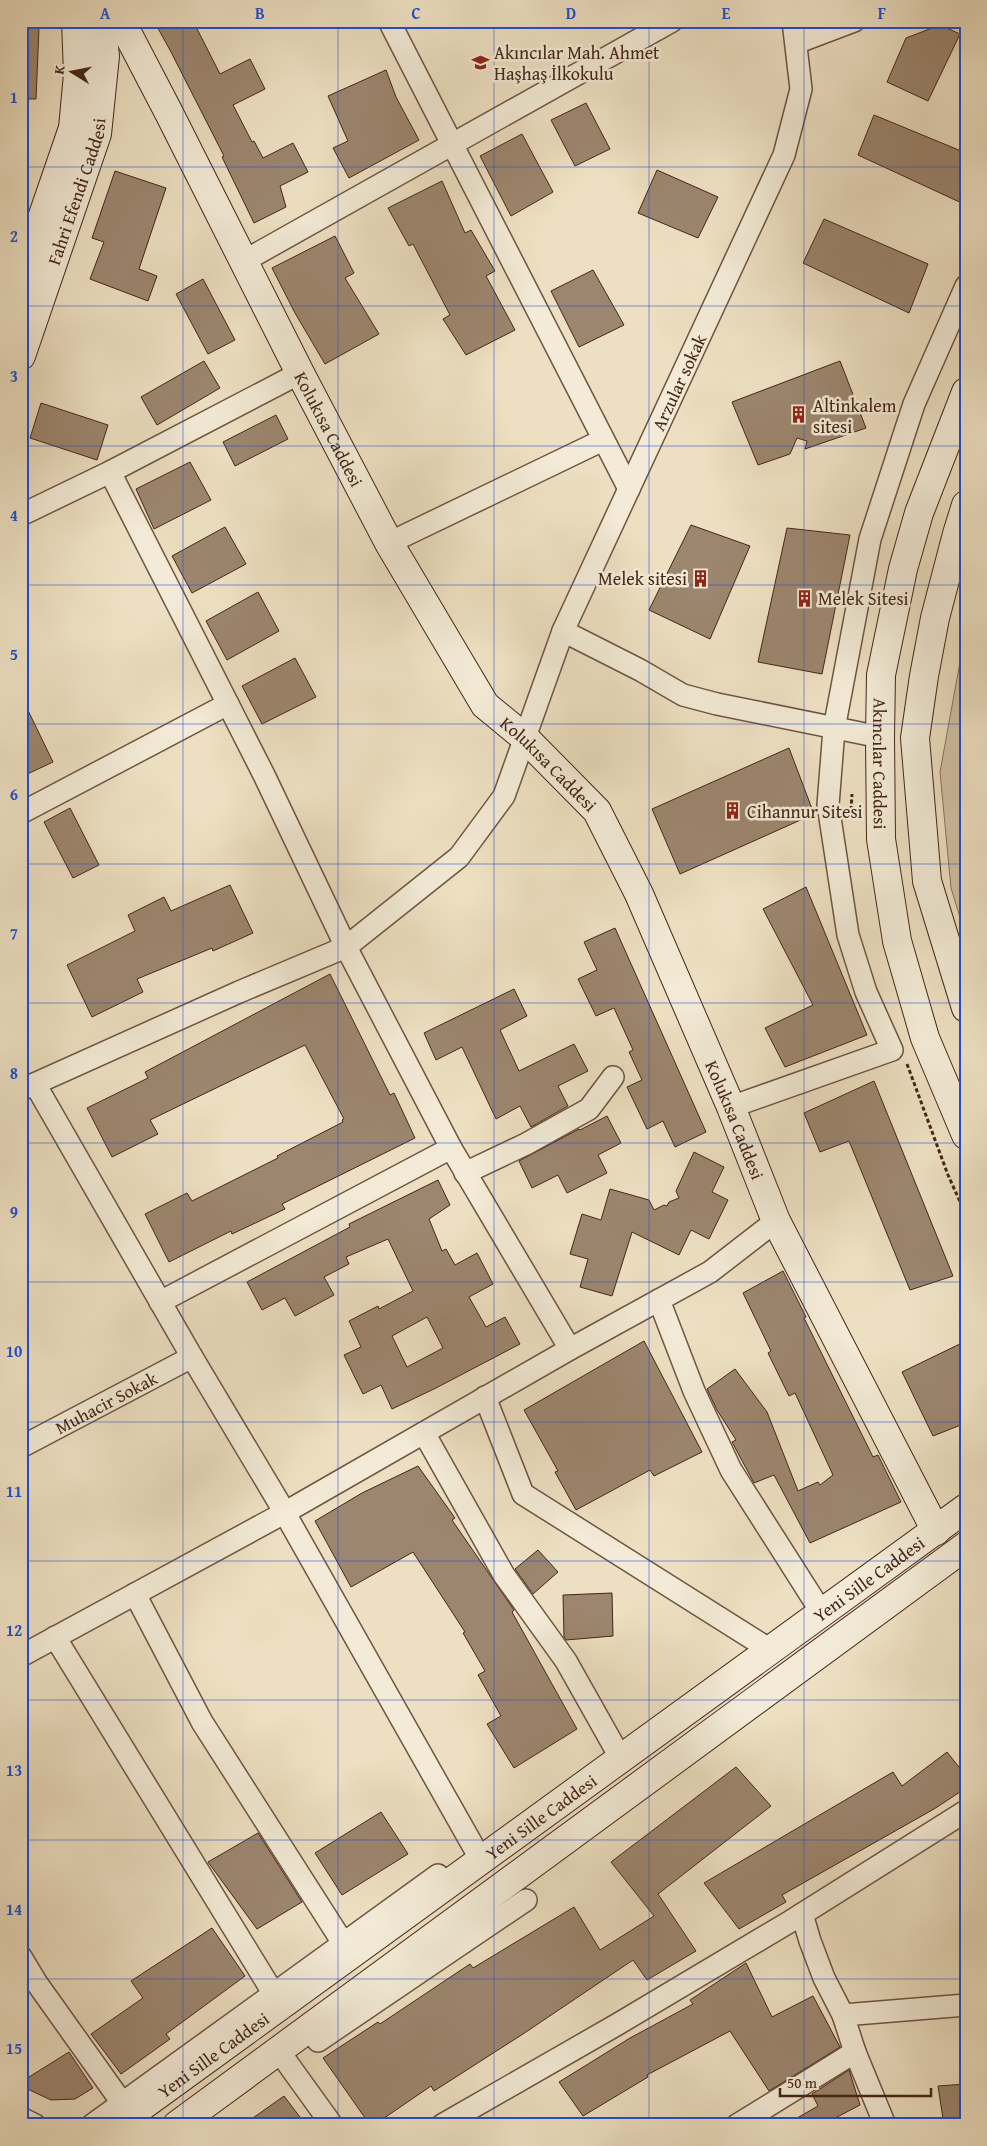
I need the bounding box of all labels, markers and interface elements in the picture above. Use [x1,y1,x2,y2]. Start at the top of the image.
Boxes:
text: A [100,1,111,25]
text: B [255,1,265,25]
text: C [411,1,421,25]
text: D [566,1,576,25]
text: E [722,1,731,25]
text: F [878,1,886,25]
place label: Akıncılar Mah. Ahmet Haşhaş İlkokulu [494,39,660,87]
north arrow [48,48,98,98]
school or university icon: Akıncılar Mah. Ahmet Haşhaş İlkokulu [470,52,490,72]
text: K [49,64,70,76]
text: 1 [10,85,18,109]
street label: Fahri Efendi Caddesi [40,117,112,268]
text: 2 [10,224,18,248]
street label: Arzular sokak [644,328,713,435]
text: 3 [10,364,18,388]
street label: Kolukısa Caddesi [288,367,371,491]
place label: Altinkalem sitesi [813,392,897,440]
building icon: Altinkalem sitesi [789,405,809,425]
text: 4 [10,503,18,527]
place label: Melek sitesi [598,565,687,592]
building icon: Melek sitesi [691,568,711,588]
place label: Melek Sitesi [818,585,909,612]
building icon: Melek Sitesi [794,588,814,608]
text: 5 [10,642,18,666]
street label: Akıncılar Caddesi [866,698,894,830]
street label: Kolukısa Caddesi [495,710,604,818]
text: 6 [10,782,18,806]
place label: Cihannur Sitesi [747,798,863,825]
building icon: Cihannur Sitesi [723,801,743,821]
text: 7 [10,921,18,945]
street label: Kolukısa Caddesi [699,1056,772,1183]
text: 8 [10,1061,18,1085]
text: 9 [10,1200,18,1224]
text: 10 [6,1339,22,1363]
street label: Muhacir Sokak [50,1364,163,1440]
text: 11 [6,1479,22,1503]
street label: Yeni Sille Caddesi [807,1529,930,1628]
text: 12 [6,1618,22,1642]
text: 13 [6,1758,22,1782]
street label: Yeni Sille Caddesi [480,1767,602,1866]
text: 14 [6,1897,22,1921]
street label: Yeni Sille Caddesi [152,2005,274,2104]
text: 15 [6,2036,22,2060]
scale bar [780,2066,931,2098]
text: 50 m [787,2072,818,2093]

